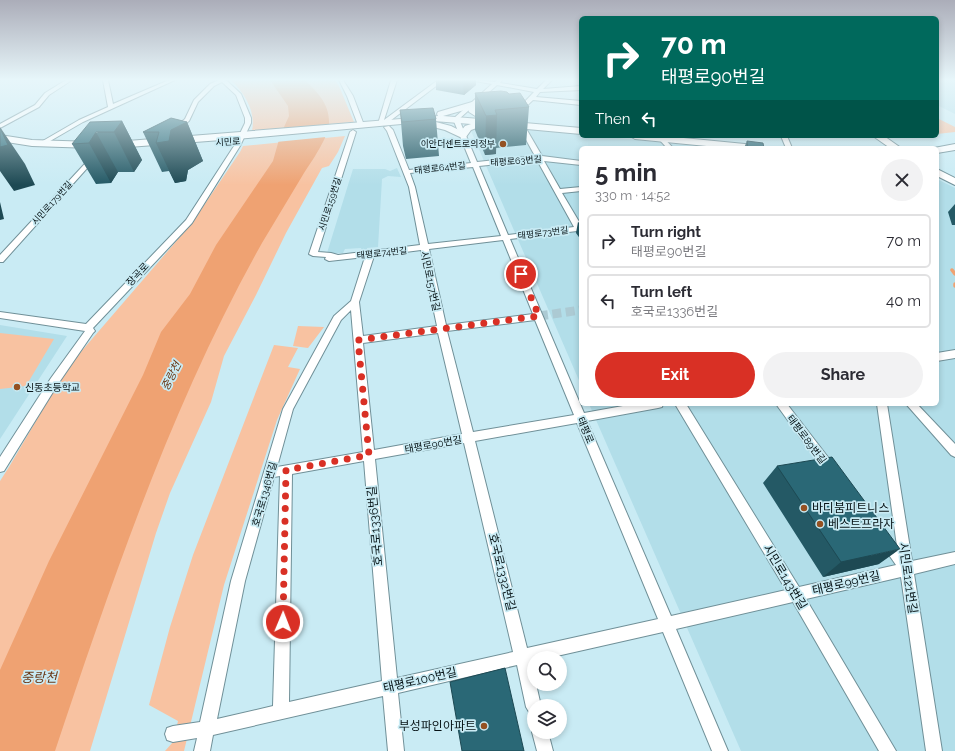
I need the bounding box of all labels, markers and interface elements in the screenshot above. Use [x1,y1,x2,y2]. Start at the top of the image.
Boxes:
text: 70 m [661,28,727,61]
icon: right [595,32,647,84]
text: 태평로90번길 [661,66,765,87]
icon: left [638,108,660,130]
text: Then [595,110,630,128]
street label: 시민로 [215,136,241,148]
place label: 이안더센트로의정부 [420,139,495,149]
marker: 이안더센트로의정부 [498,139,508,149]
street label: 태평로63번길 [490,154,542,168]
text: 5 min [595,158,657,187]
button: close [881,159,923,201]
street label: 태평로64번길 [414,160,466,176]
street label: 시민로159번길 [317,176,343,232]
street label: 시민로179번길 [30,179,74,227]
text: 330 m · 14:52 [595,188,670,203]
text: Turn right [631,223,701,241]
street label: 태평로73번길 [517,225,569,241]
icon: right [597,230,619,252]
text: 70 m [886,232,921,250]
text: 태평로90번길 [631,244,706,259]
street label: 태평로74번길 [356,245,408,261]
street label: 시민로157번길 [419,250,442,312]
pin [504,257,538,291]
street label: 장곡로 [124,260,151,288]
icon: arrive [510,263,532,285]
text: Turn left [631,283,692,301]
icon: left [597,290,619,312]
text: 40 m [886,292,921,310]
text: 호국로1336번길 [631,304,718,319]
button: Exit [595,352,755,398]
button: Share [763,352,923,398]
water label: 중랑천 [159,358,185,393]
marker: 신동초등학교 [12,382,22,392]
place label: 신동초등학교 [25,382,80,393]
street label: 태평로89번길 [785,413,828,466]
street label: 태평로 [575,415,596,445]
street label: 태평로90번길 [404,434,463,455]
street label: 호국로1346번길 [250,460,279,528]
street label: 호국로1336번길 [365,485,385,567]
place label: 바디붐피트니스 [812,501,889,515]
marker: 바디붐피트니스 [799,503,809,513]
place label: 베스트프라자 [828,517,894,531]
marker: 베스트프라자 [815,519,825,529]
street label: 호국로1332번길 [486,532,518,612]
street label: 시민로143번길 [760,542,810,612]
street label: 시민로121번길 [896,542,920,614]
street label: 태평로99번길 [811,568,881,598]
position arrow [262,601,304,643]
map controls [527,651,567,739]
button: search [527,651,567,691]
street label: 태평로100번길 [382,665,458,695]
water label: 중랑천 [21,670,58,685]
button: layers [527,699,567,739]
place label: 부성파인아파트 [399,719,476,733]
marker: 부성파인아파트 [479,721,489,731]

